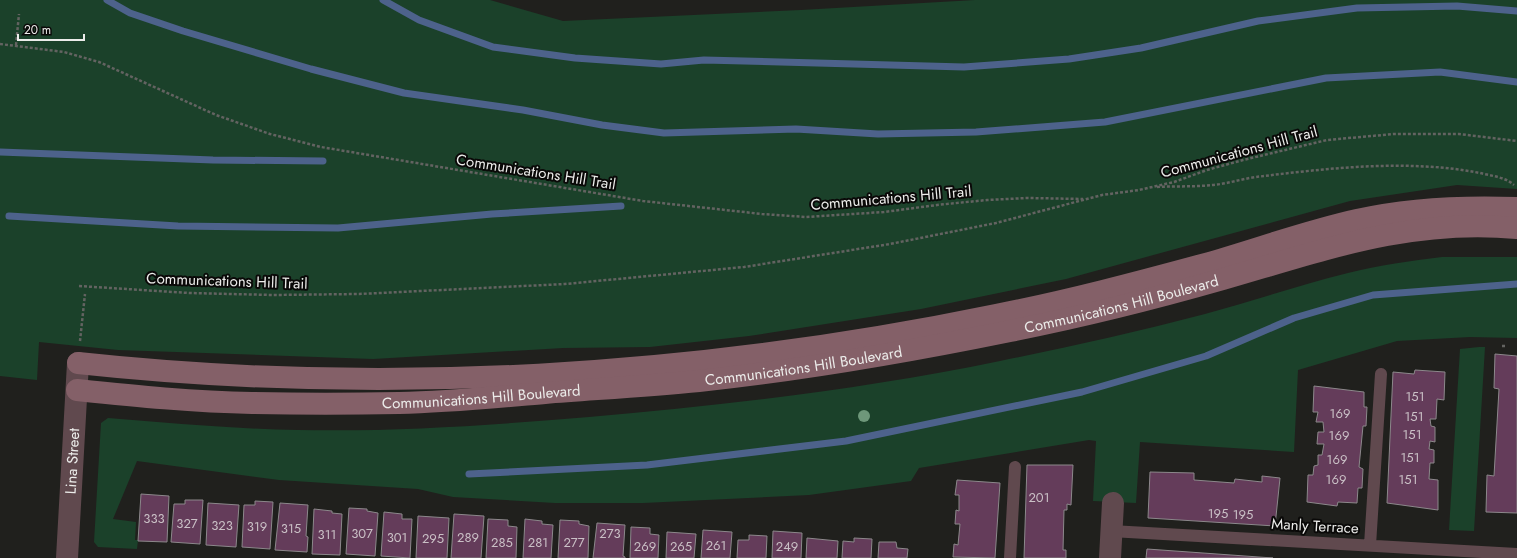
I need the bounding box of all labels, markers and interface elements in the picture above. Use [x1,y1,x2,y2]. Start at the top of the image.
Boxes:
scale bar [18,16,84,42]
text: 20 m [24,21,51,39]
street label: Communications Hill Trail [1158,120,1320,184]
street label: Communications Hill Trail [455,149,617,195]
street label: Communications Hill Trail [810,180,972,216]
street label: Communications Hill Trail [146,267,308,295]
street label: Communications Hill Boulevard [1022,270,1221,339]
street label: Communications Hill Boulevard [704,341,904,391]
street label: Communications Hill Boulevard [382,379,581,414]
house number: 151 [1405,387,1425,406]
house number: 169 [1330,404,1350,423]
house number: 151 [1404,407,1424,426]
house number: 151 [1402,425,1422,444]
house number: 169 [1329,426,1349,445]
street label: Lina Street [60,427,85,495]
house number: 151 [1400,448,1420,467]
house number: 169 [1327,450,1347,469]
house number: 169 [1326,470,1346,489]
house number: 151 [1398,470,1418,489]
house number: 201 [1028,488,1050,507]
house number: 195 [1208,504,1228,523]
house number: 195 [1233,505,1253,524]
house number: 333 [143,509,165,528]
street label: Manly Terrace [1271,513,1359,539]
house number: 327 [176,514,198,533]
house number: 323 [211,516,233,535]
house number: 319 [247,517,267,536]
house number: 315 [281,519,301,538]
house number: 307 [351,524,373,543]
house number: 273 [599,524,621,543]
house number: 311 [318,525,336,544]
house number: 301 [387,528,407,547]
house number: 289 [457,528,479,547]
house number: 295 [422,529,444,548]
house number: 285 [491,533,513,552]
house number: 281 [528,533,548,552]
house number: 277 [563,533,585,552]
house number: 261 [706,536,726,555]
house number: 269 [634,537,656,556]
house number: 265 [670,537,692,556]
house number: 249 [776,537,798,556]

